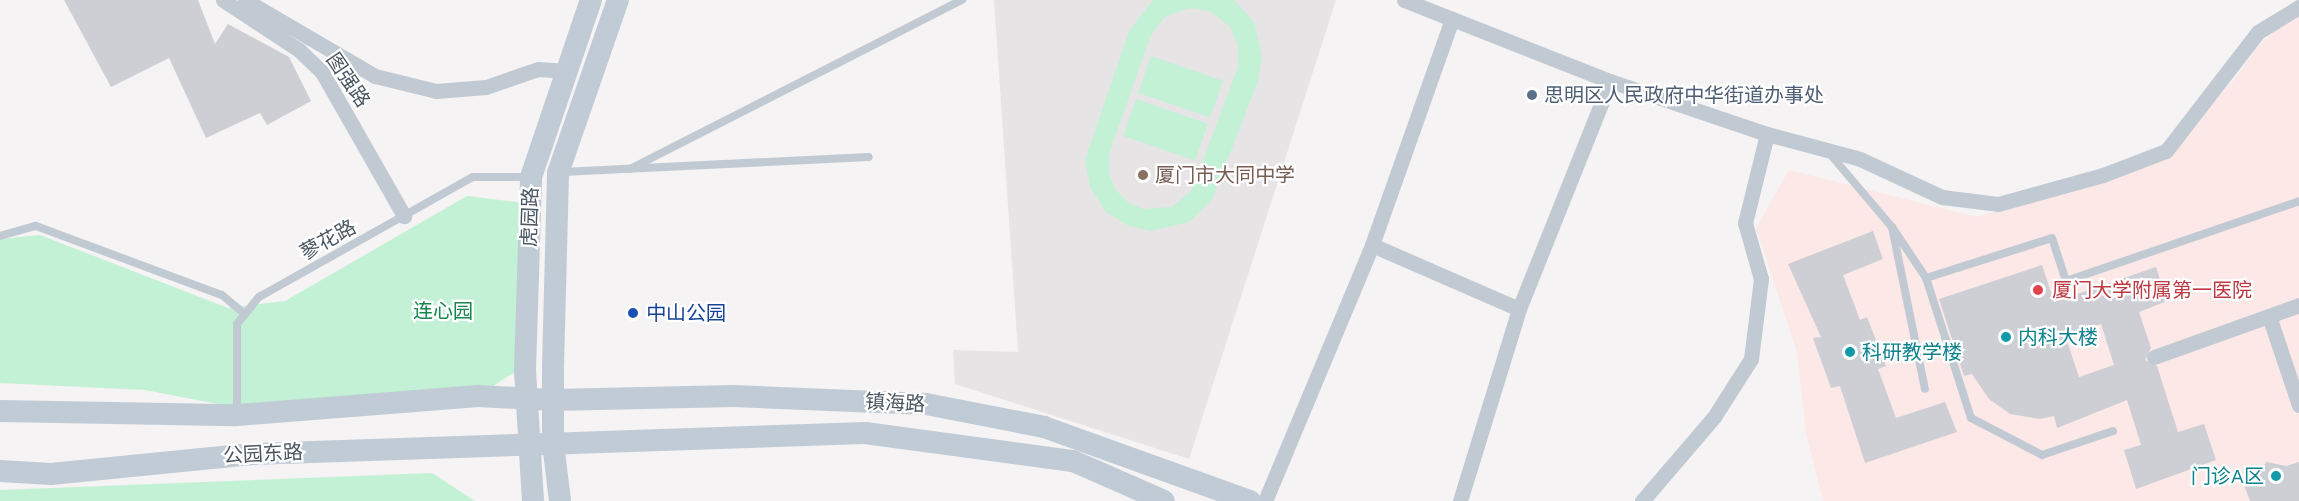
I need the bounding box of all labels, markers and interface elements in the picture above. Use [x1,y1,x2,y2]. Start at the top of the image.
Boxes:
street label: 图强路 [321,48,375,112]
place label: 思明区人民政府中华街道办事处 [1544,83,1824,107]
marker: 思明区人民政府中华街道办事处 [1525,88,1539,102]
place label: 厦门市大同中学 [1155,163,1295,187]
marker: 厦门市大同中学 [1136,168,1150,182]
street label: 虎园路 [517,187,543,247]
street label: 蓼花路 [296,215,360,265]
place label: 厦门大学附属第一医院 [2052,278,2252,302]
marker: 厦门大学附属第一医院 [2029,281,2047,299]
park label: 连心园 [413,299,473,323]
place label: 中山公园 [646,301,726,325]
marker: 中山公园 [624,304,642,322]
place label: 内科大楼 [2018,325,2098,349]
marker: 内科大楼 [1999,330,2013,344]
place label: 科研教学楼 [1862,340,1962,364]
marker: 科研教学楼 [1843,345,1857,359]
street label: 镇海路 [864,389,926,417]
street label: 公园东路 [222,440,304,468]
place label: 门诊A区 [2191,464,2264,488]
marker: 门诊A区 [2269,469,2283,483]

